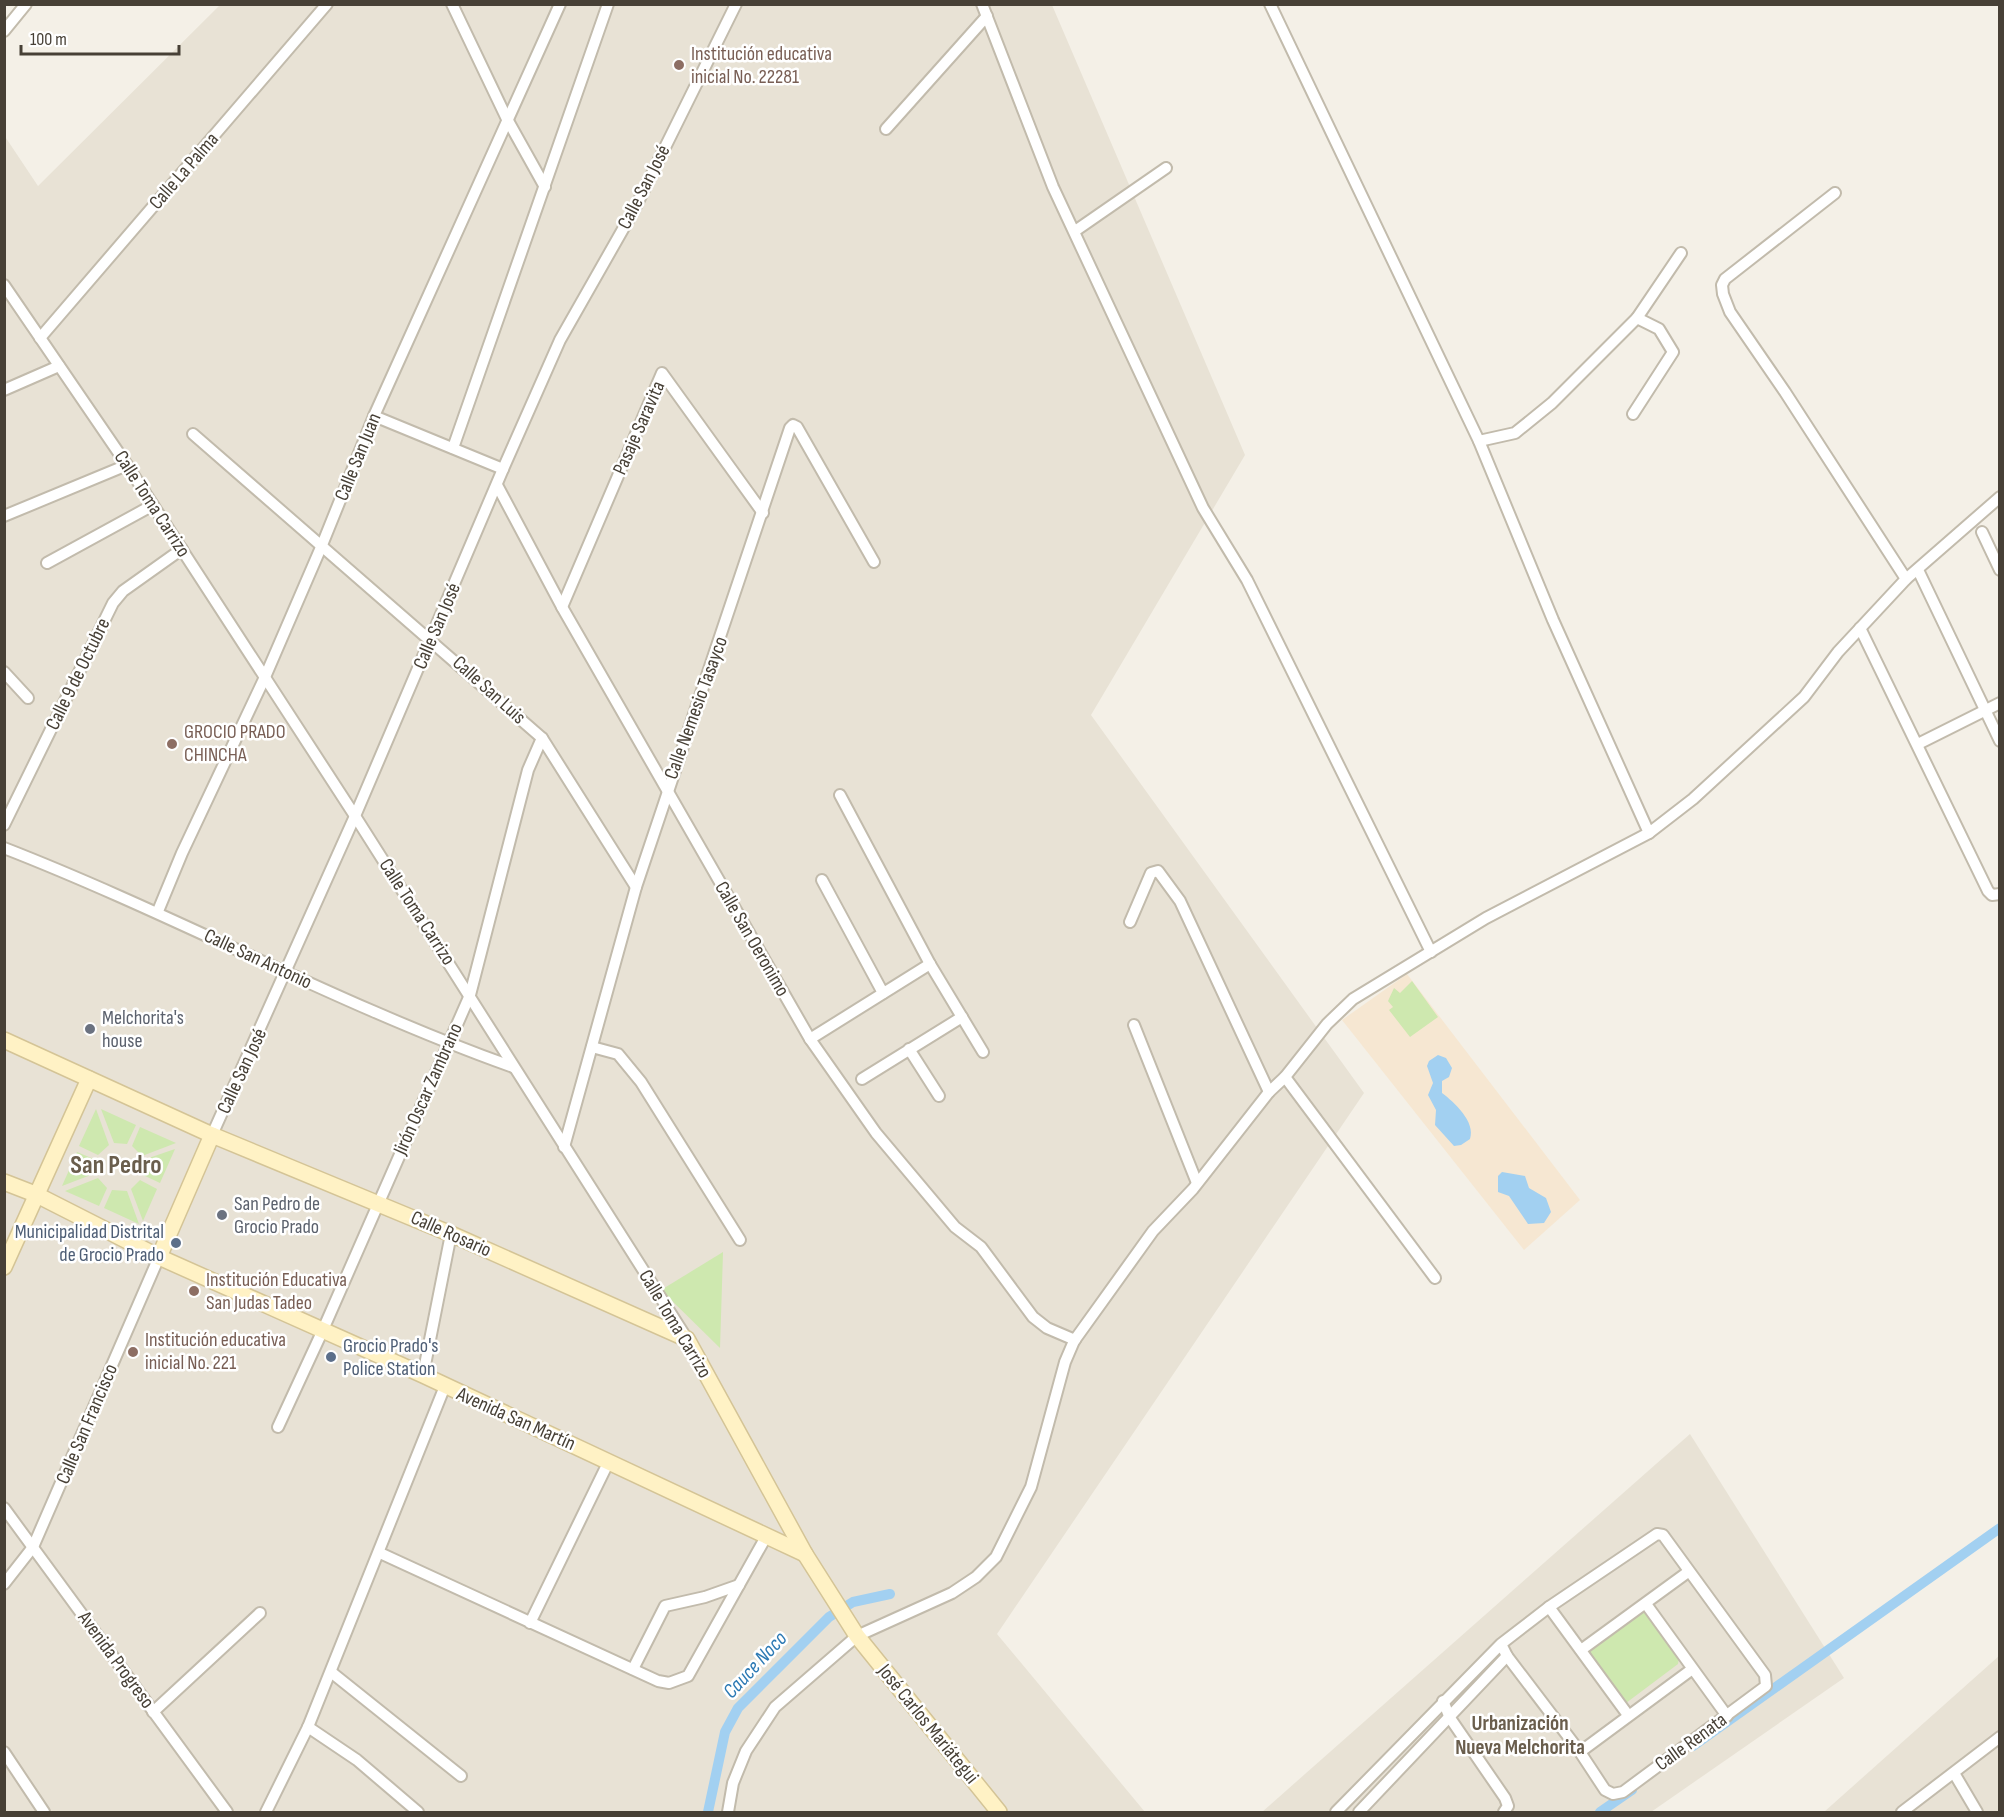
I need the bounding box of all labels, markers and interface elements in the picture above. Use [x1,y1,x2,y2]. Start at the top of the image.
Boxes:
scale bar [21,18,178,56]
text: 100 m [30,29,67,50]
place label: Institución educativa inicial No. 22281 [691,42,832,89]
marker: Institución educativa inicial No. 22281 [672,58,686,72]
street label: Calle La Palma [144,128,224,214]
street label: Calle San José [613,141,675,233]
street label: Pasaje Saravita [608,377,670,479]
street label: Calle San Juan [330,410,386,504]
street label: Calle Toma Carrizo [109,446,195,562]
street label: Calle San José [408,579,466,673]
street label: Calle 9 de Octubre [41,614,115,734]
street label: Calle Nemesio Tasayco [659,633,733,783]
street label: Calle San Luis [447,651,531,729]
place label: GROCIO PRADO CHINCHA [184,720,286,767]
marker: GROCIO PRADO CHINCHA [165,737,179,751]
street label: Calle Toma Carrizo [374,854,460,970]
street label: Calle San Oeronimo [709,877,795,1001]
street label: Calle San Antonio [200,924,316,994]
place label: Melchorita's house [102,1006,184,1053]
street label: Jirón Oscar Zambrano [388,1019,468,1159]
marker: Melchorita's house [83,1022,97,1036]
street label: Calle San José [212,1025,272,1117]
district label: San Pedro [70,1150,162,1181]
place label: San Pedro de Grocio Prado [234,1192,320,1239]
street label: Calle Rosario [407,1206,495,1262]
marker: San Pedro de Grocio Prado [215,1208,229,1222]
place label: Municipalidad Distrital de Grocio Prado [15,1220,164,1267]
marker: Municipalidad Distrital de Grocio Prado [169,1236,183,1250]
street label: Calle Toma Carrizo [633,1266,717,1382]
place label: Institución Educativa San Judas Tadeo [206,1268,347,1315]
marker: Institución Educativa San Judas Tadeo [187,1284,201,1298]
place label: Institución educativa inicial No. 221 [145,1328,286,1375]
place label: Grocio Prado's Police Station [343,1334,438,1381]
marker: Institución educativa inicial No. 221 [126,1345,140,1359]
marker: Grocio Prado's Police Station [324,1350,338,1364]
street label: Calle San Francisco [51,1360,123,1488]
street label: Avenida San Martín [452,1382,579,1456]
street label: Avenida Progreso [72,1606,159,1713]
water label: Cauce Noco [718,1626,793,1704]
street label: José Carlos Mariátegui [872,1659,984,1789]
street label: Calle Renata [1650,1708,1732,1776]
district label: Urbanización Nueva Melchorita [1455,1711,1585,1760]

